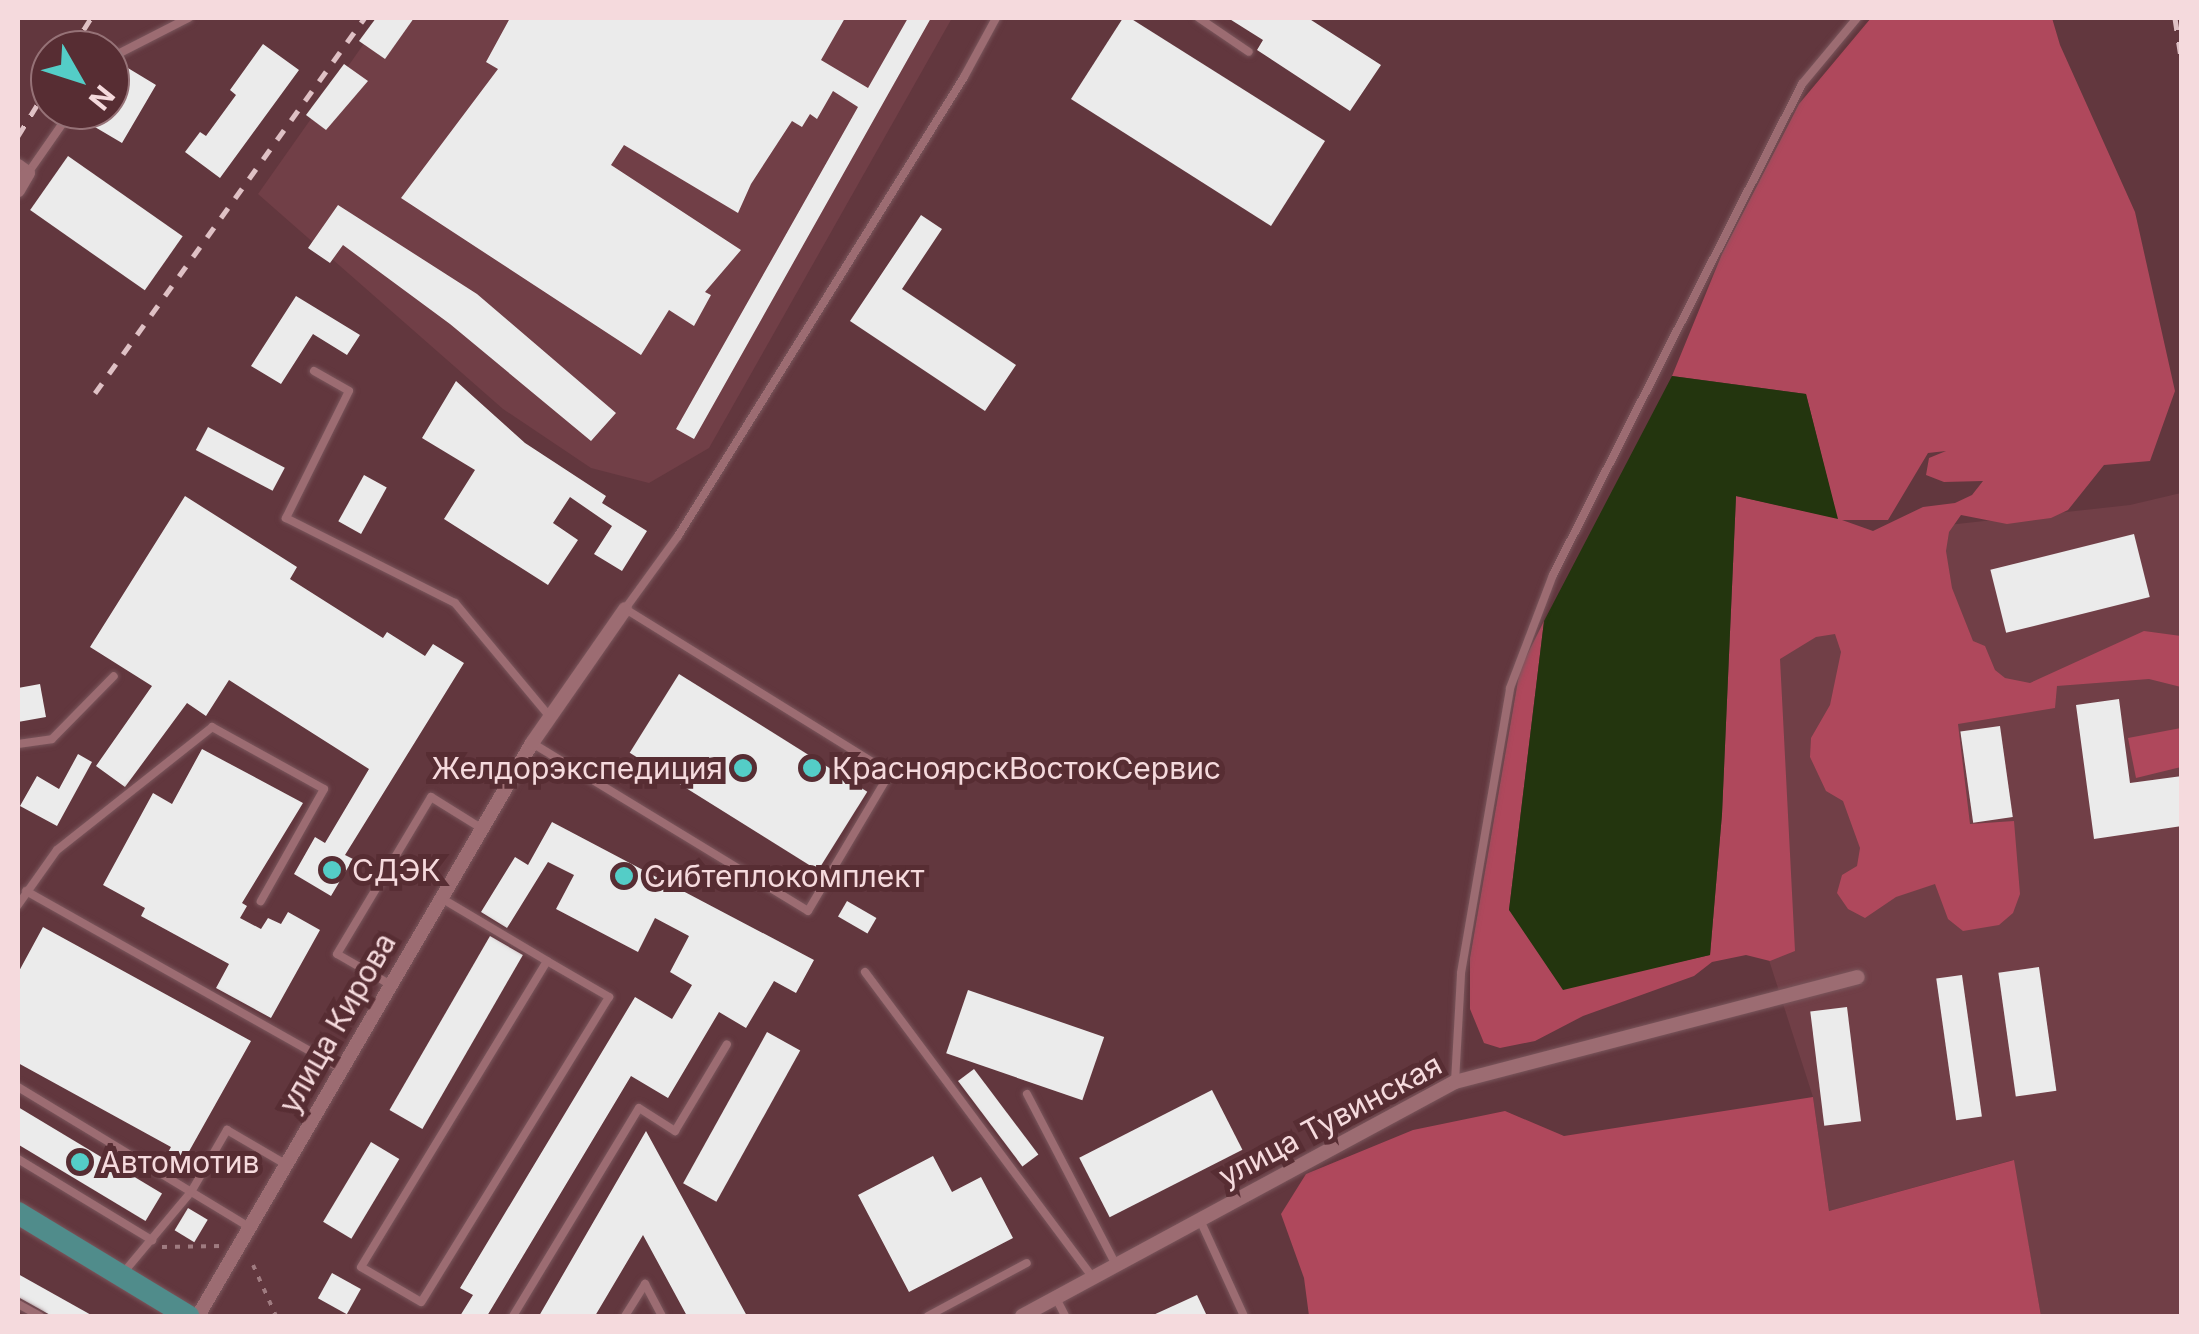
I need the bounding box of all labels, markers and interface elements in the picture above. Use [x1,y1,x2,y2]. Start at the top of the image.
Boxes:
north arrow [30,30,130,130]
text: N [82,79,122,117]
place label: Желдорэкспедиция [431,750,723,786]
place label: КрасноярскВостокСервис [832,750,1221,786]
marker: Желдорэкспедиция [732,757,754,779]
marker: КрасноярскВостокСервис [801,757,823,779]
place label: СДЭК [352,852,441,888]
place label: Сибтеплокомплект [644,858,925,894]
marker: СДЭК [321,859,343,881]
marker: Сибтеплокомплект [613,865,635,887]
street label: улица Кирова [271,927,403,1119]
street label: улица Тувинская [1212,1046,1448,1194]
place label: Автомотив [100,1144,259,1180]
marker: Автомотив [69,1151,91,1173]

